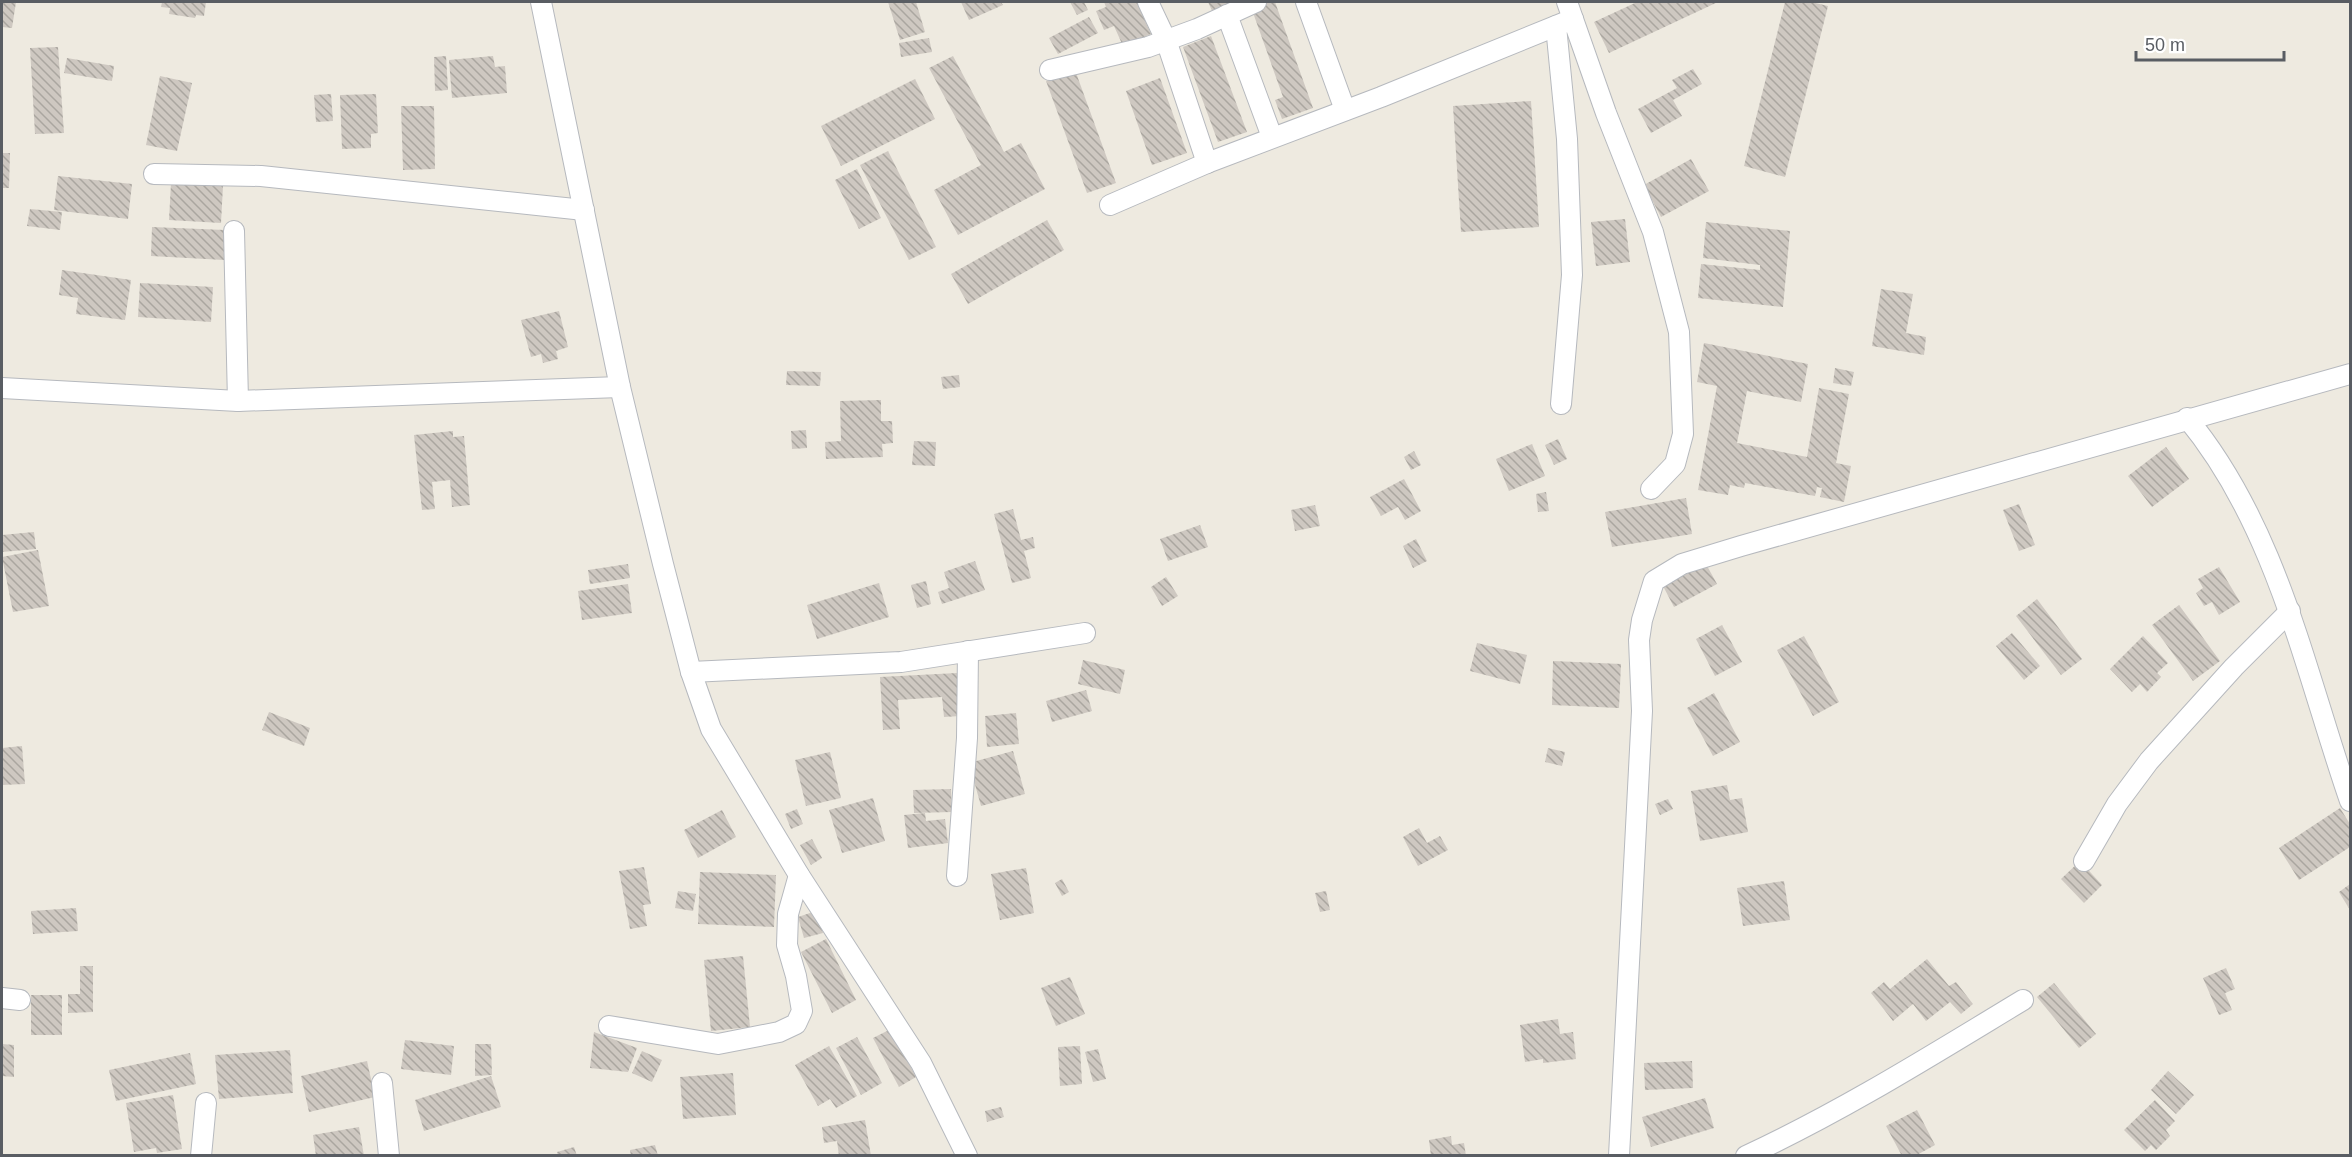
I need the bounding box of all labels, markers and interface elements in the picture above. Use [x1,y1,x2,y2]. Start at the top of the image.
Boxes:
scale bar [2136,24,2284,62]
text: 50 m [2145,35,2185,55]

